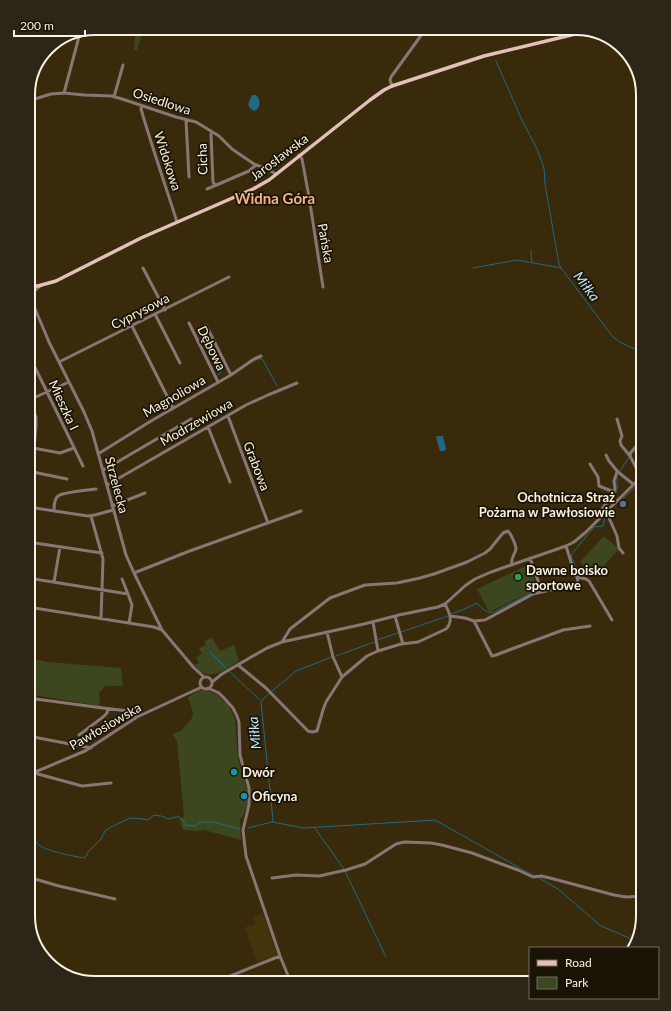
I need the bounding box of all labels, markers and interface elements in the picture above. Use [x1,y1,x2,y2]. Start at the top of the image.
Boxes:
scale bar [14,12,85,38]
text: 200 m [20,18,54,33]
street label: Osiedlowa [131,84,193,118]
street label: Widokowa [151,129,185,193]
street label: Jarosławska [247,130,311,184]
street label: Cicha [193,143,211,175]
district label: Widna Góra [235,189,315,207]
street label: Pańska [315,222,337,264]
water label: Miłka [570,268,604,304]
street label: Cyprysowa [108,290,172,332]
street label: Dębowa [194,323,230,373]
street label: Magnoliowa [140,372,208,420]
street label: Mieszka I [45,377,83,433]
street label: Modrzewiowa [157,395,235,449]
street label: Grabowa [240,439,274,493]
street label: Strzelecka [102,455,132,515]
place label: Ochotnicza Straż Pożarna w Pawłosiowie [479,489,615,520]
marker: Ochotnicza Straż Pożarna w Pawłosiowie [618,499,628,509]
place label: Dawne boisko sportowe [526,562,609,593]
marker: Dawne boisko sportowe [513,572,523,582]
street label: Pawłosiowska [66,699,144,753]
water label: Miłka [244,716,264,750]
place label: Dwór [242,764,275,780]
marker: Dwór [229,767,239,777]
place label: Oficyna [252,788,297,804]
marker: Oficyna [239,791,249,801]
legend [529,947,659,999]
text: Road [565,955,592,970]
text: Park [565,975,589,990]

